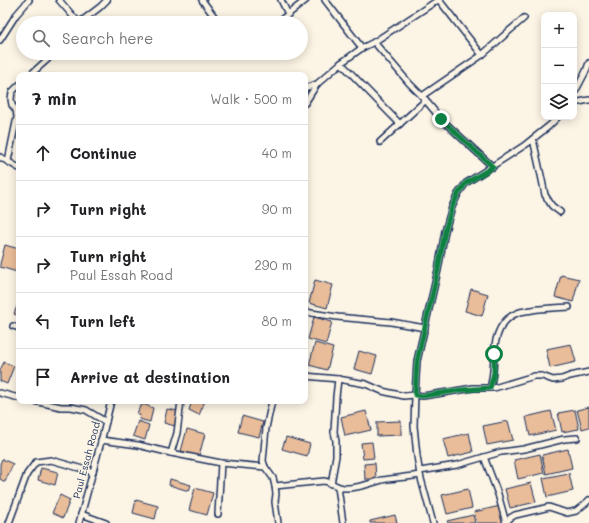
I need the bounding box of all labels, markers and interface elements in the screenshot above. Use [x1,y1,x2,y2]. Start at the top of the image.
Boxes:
map controls [541,12,577,120]
button: + [541,12,577,48]
search box [16,16,308,60]
icon: search [30,27,52,49]
text: Search here [62,28,153,48]
button: − [541,48,577,84]
button: layers [541,84,577,120]
text: 7 min [32,87,77,109]
text: Walk · 500 m [210,90,292,107]
route end [432,110,450,128]
icon: ahead [32,142,54,164]
text: Continue [70,143,137,163]
text: 40 m [262,144,292,161]
icon: right [32,198,54,220]
text: Turn right [70,199,147,219]
text: 90 m [262,200,292,217]
text: Turn right [70,246,147,266]
icon: right [32,254,54,276]
text: 290 m [255,256,292,273]
text: Paul Essah Road [70,266,173,283]
icon: left [32,310,54,332]
text: Turn left [70,311,135,331]
text: 80 m [262,312,292,329]
route start [485,345,503,363]
icon: arrive [32,366,54,388]
text: Arrive at destination [70,367,230,387]
street label: Paul Essah Road [69,420,103,500]

